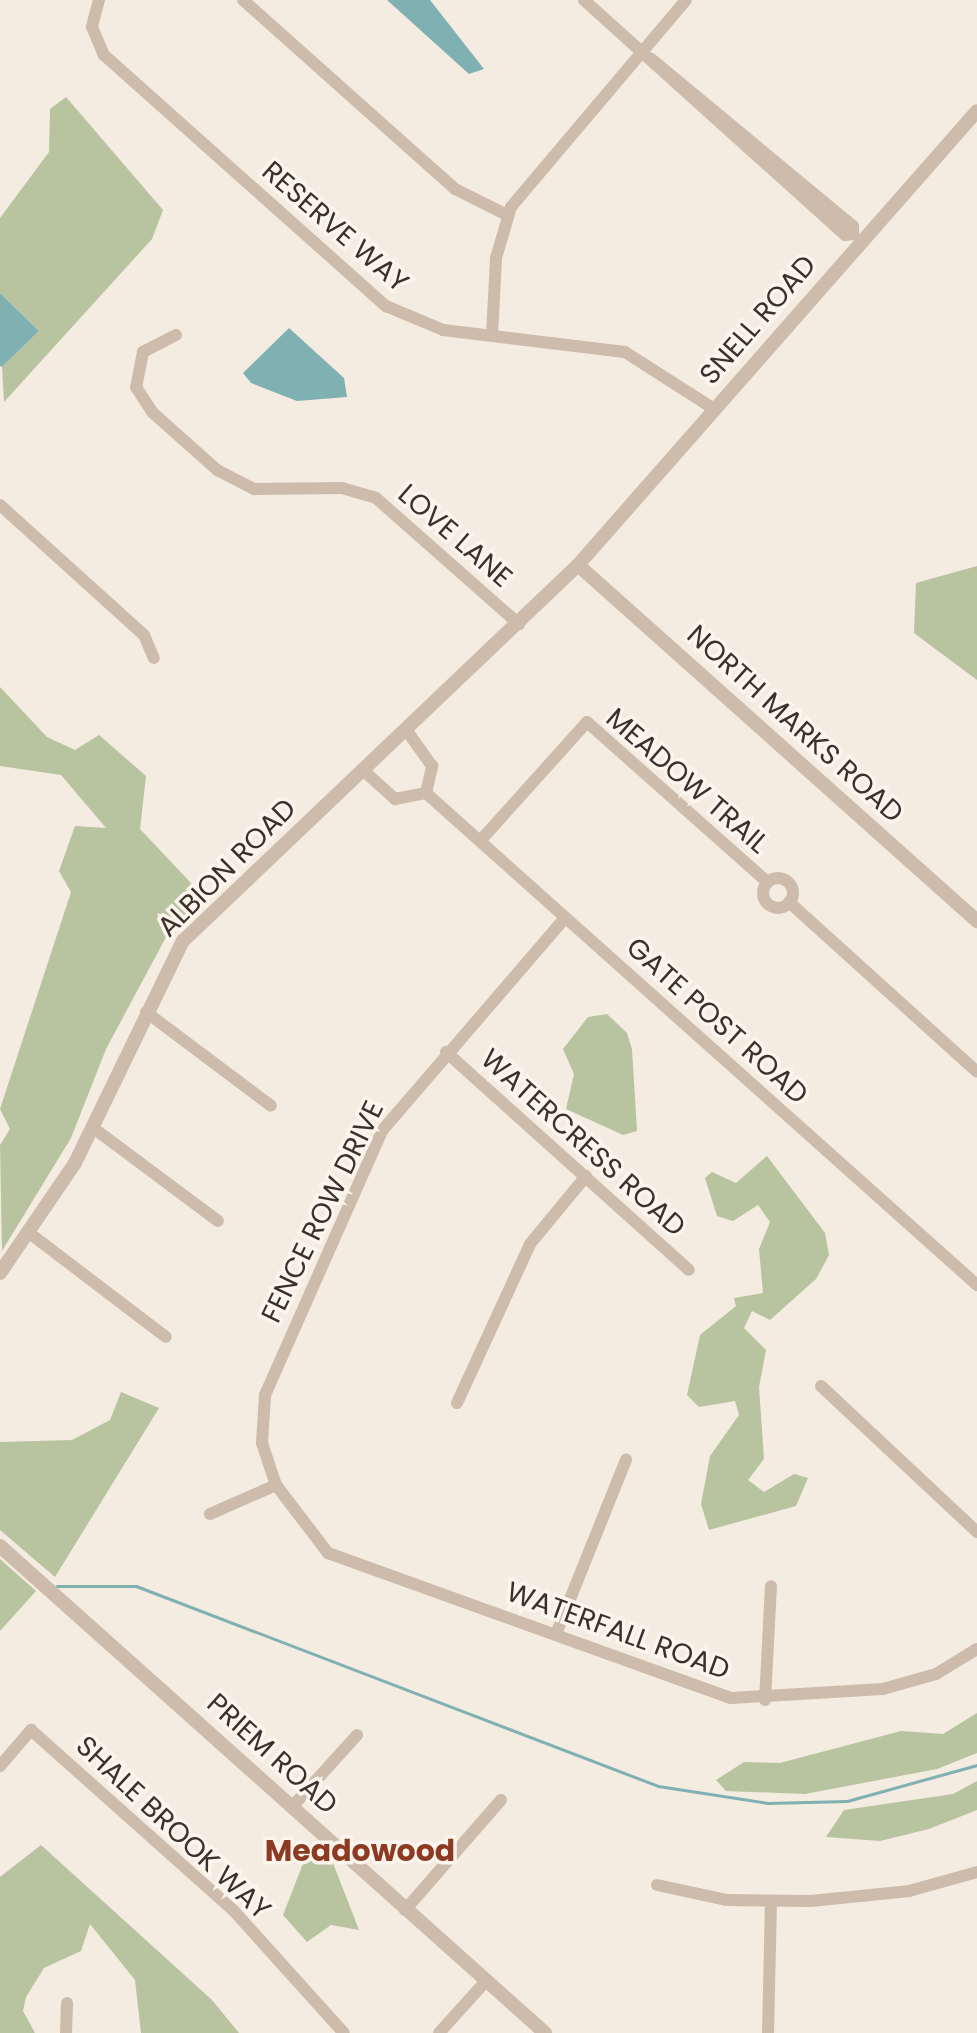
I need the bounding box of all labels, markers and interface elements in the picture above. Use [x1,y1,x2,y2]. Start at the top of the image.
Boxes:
street label: RESERVE WAY [255,154,415,300]
street label: SNELL ROAD [693,249,823,391]
street label: LOVE LANE [391,477,519,595]
street label: NORTH MARKS ROAD [680,618,910,830]
street label: MEADOW TRAIL [599,701,775,861]
street label: ALBION ROAD [151,792,303,944]
street label: GATE POST ROAD [619,931,815,1111]
street label: WATERCRESS ROAD [474,1042,692,1244]
street label: FENCE ROW DRIVE [255,1096,391,1328]
street label: WATERFALL ROAD [502,1575,734,1687]
street label: PRIEM ROAD [200,1687,344,1821]
street label: SHALE BROOK WAY [69,1729,277,1927]
district label: Meadowood [265,1833,455,1869]

